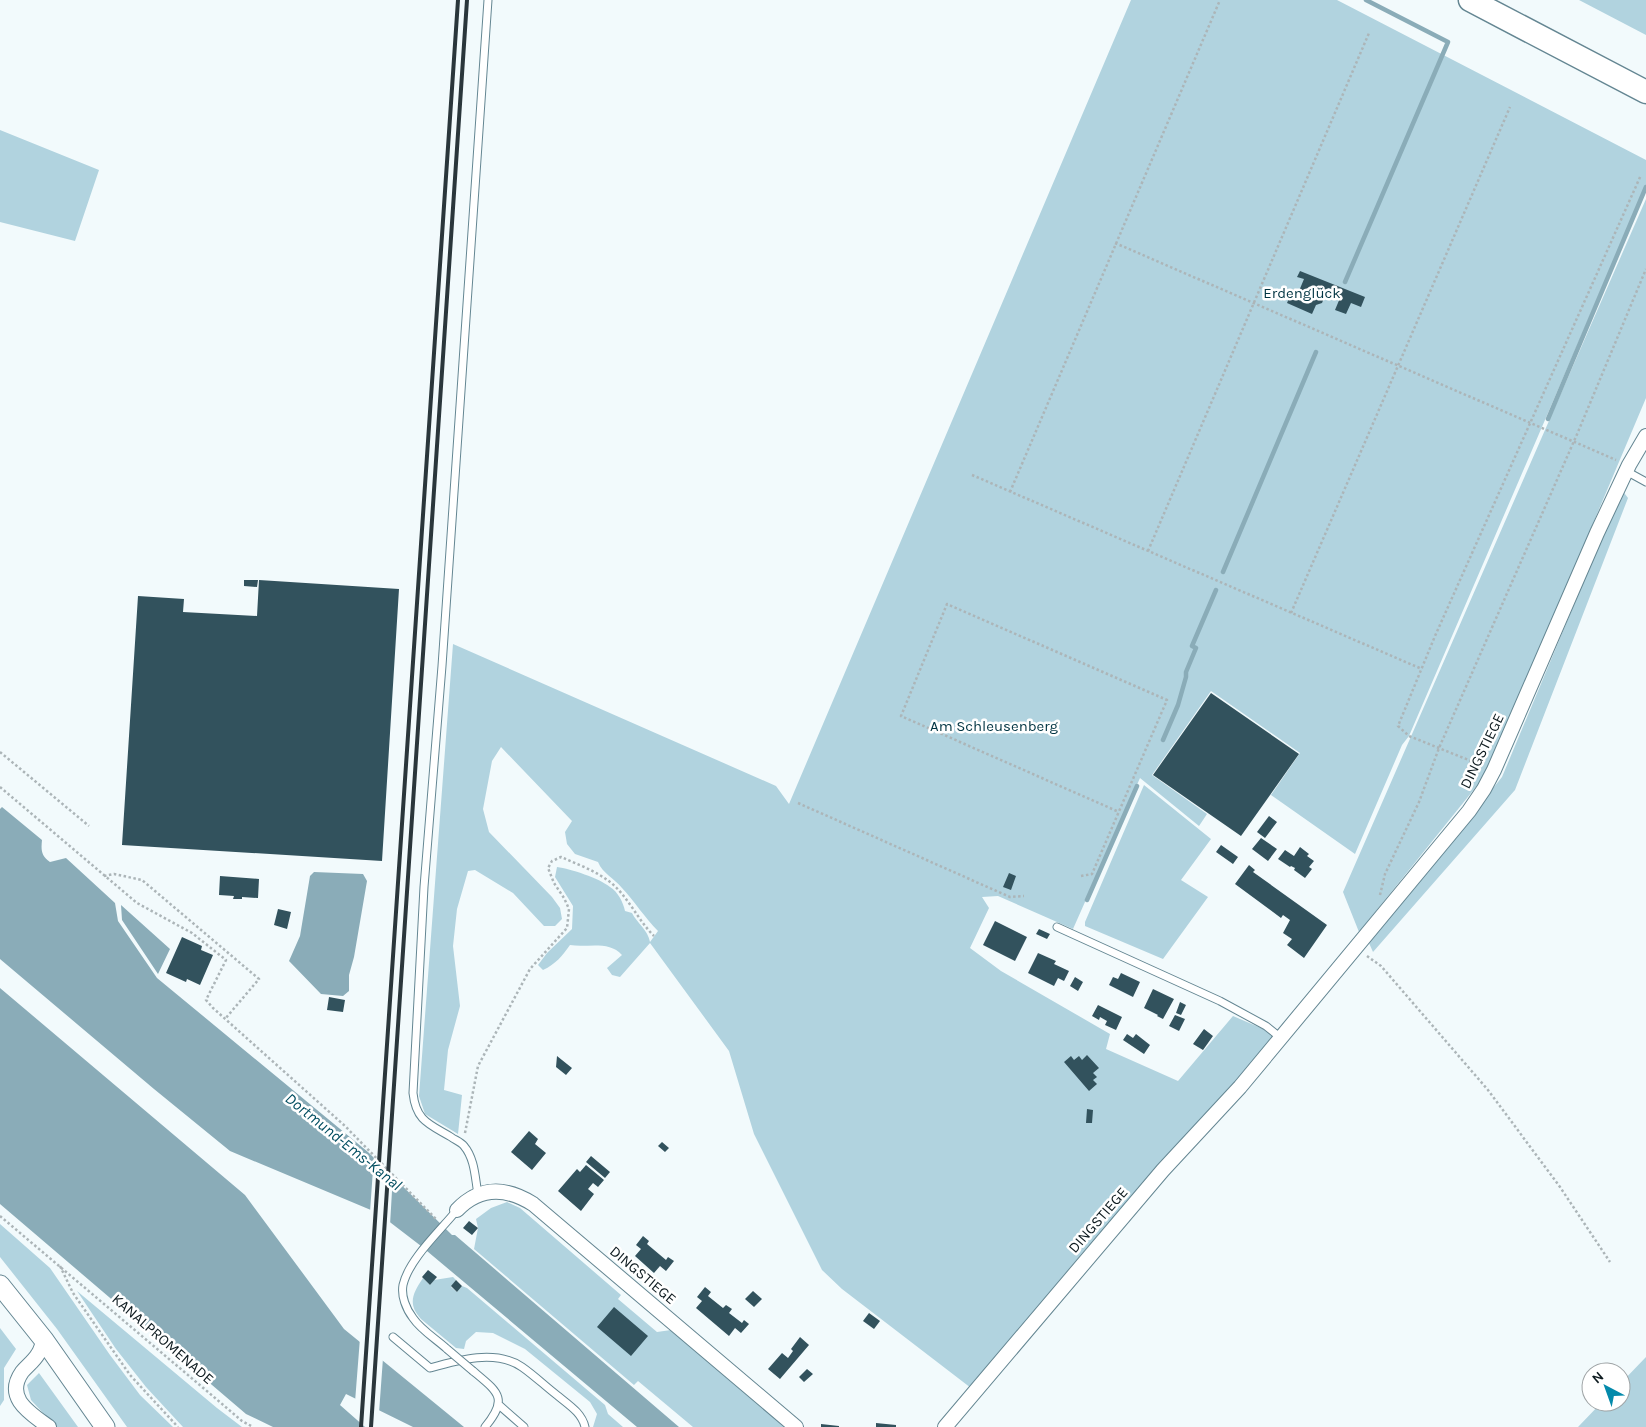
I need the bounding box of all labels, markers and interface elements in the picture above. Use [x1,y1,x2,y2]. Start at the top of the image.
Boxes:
park label: Erdenglück [1263,284,1341,302]
street label: DINGSTIEGE [1456,711,1508,791]
park label: Am Schleusenberg [930,717,1058,735]
water label: Dortmund-Ems-Kanal [282,1089,406,1194]
street label: DINGSTIEGE [1065,1183,1131,1257]
street label: DINGSTIEGE [606,1242,680,1308]
street label: KANALPROMENADE [108,1290,218,1388]
north arrow [1581,1362,1631,1412]
text: N [1588,1368,1607,1387]

